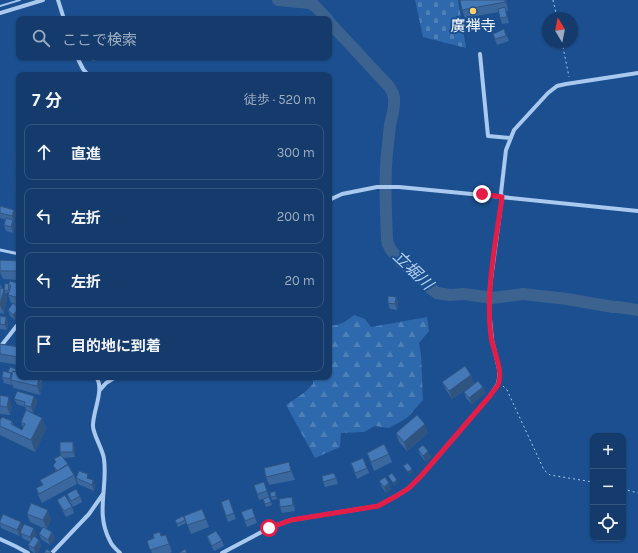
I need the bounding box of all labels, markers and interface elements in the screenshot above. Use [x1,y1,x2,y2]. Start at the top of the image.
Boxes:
marker: 廣禅寺 [468,6,478,16]
north arrow [542,12,578,48]
search box [16,16,332,60]
place label: 廣禅寺 [450,17,496,35]
icon: search [30,27,52,49]
text: ここで検索 [62,31,137,49]
text: 7 分 [32,90,62,110]
text: 徒歩 · 520 m [244,92,316,107]
icon: ahead [33,141,55,163]
text: 直進 [71,145,101,163]
text: 300 m [277,145,315,160]
route end [473,185,491,203]
icon: left [33,205,55,227]
text: 左折 [71,209,101,227]
text: 200 m [277,209,315,224]
water label: 立堀川 [389,246,438,295]
icon: left [33,269,55,291]
text: 左折 [71,273,101,291]
text: 20 m [285,273,315,288]
icon: arrive [33,333,55,355]
text: 目的地に到着 [71,337,161,355]
map controls [590,433,626,541]
button: + [590,433,626,469]
button: − [590,469,626,505]
button: locate [590,505,626,541]
route start [260,519,278,537]

